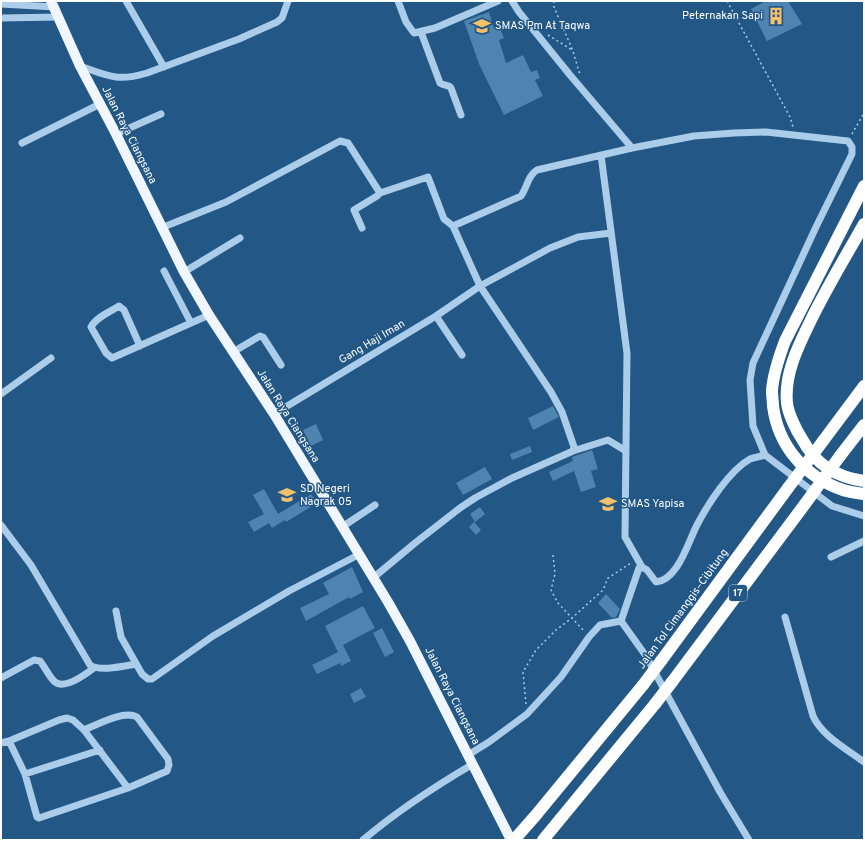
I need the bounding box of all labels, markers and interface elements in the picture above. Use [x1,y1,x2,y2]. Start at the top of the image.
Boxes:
building icon: Peternakan Sapi [766,6,786,26]
place label: Peternakan Sapi [682,9,763,23]
school or university icon: SMAS Pm At Taqwa [472,16,492,36]
place label: SMAS Pm At Taqwa [495,19,590,33]
street label: Jalan Raya Ciangsana [98,84,160,186]
street label: Gang Haji Iman [336,317,408,367]
street label: Jalan Raya Ciangsana [254,367,323,466]
place label: SD Negeri Nagrak 05 [300,482,352,509]
school or university icon: SD Negeri Nagrak 05 [277,485,297,505]
school or university icon: SMAS Yapisa [598,494,618,514]
place label: SMAS Yapisa [621,497,684,511]
street label: Jalan Tol Cimanggis–Cibitung [635,546,731,672]
road number: 17 [729,585,747,601]
street label: Jalan Raya Ciangsana [421,645,483,747]

